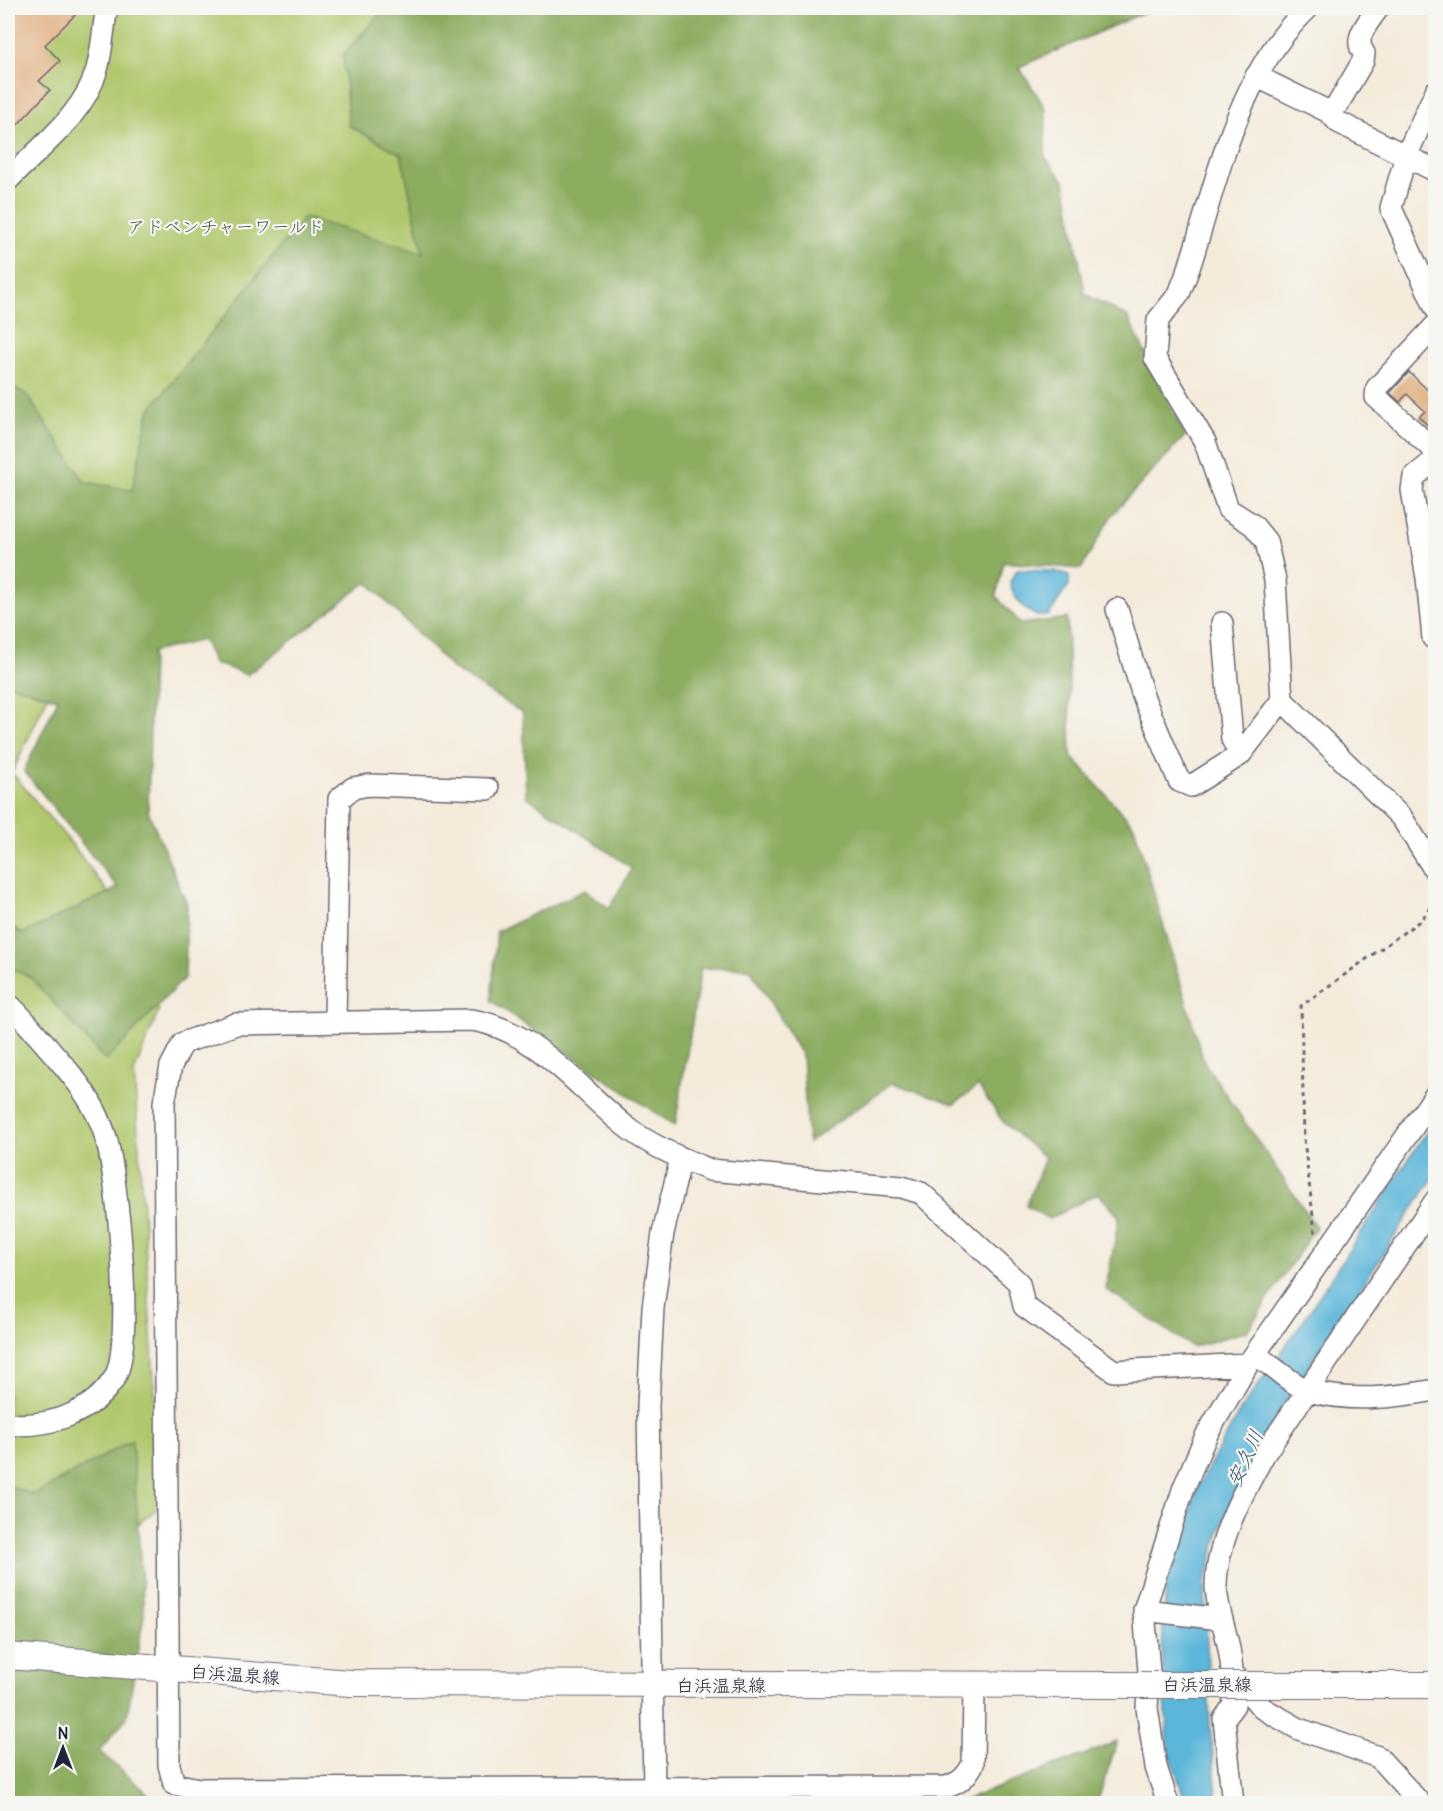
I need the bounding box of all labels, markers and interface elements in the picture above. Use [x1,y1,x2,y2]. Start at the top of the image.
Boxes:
park label: アドベンチャーワールド [128,215,324,238]
water label: 安久川 [1221,1425,1269,1490]
street label: 白浜温泉線 [189,1660,281,1689]
street label: 白浜温泉線 [1162,1673,1252,1696]
street label: 白浜温泉線 [676,1674,766,1697]
north arrow [33,1718,93,1778]
text: N [57,1723,69,1743]

